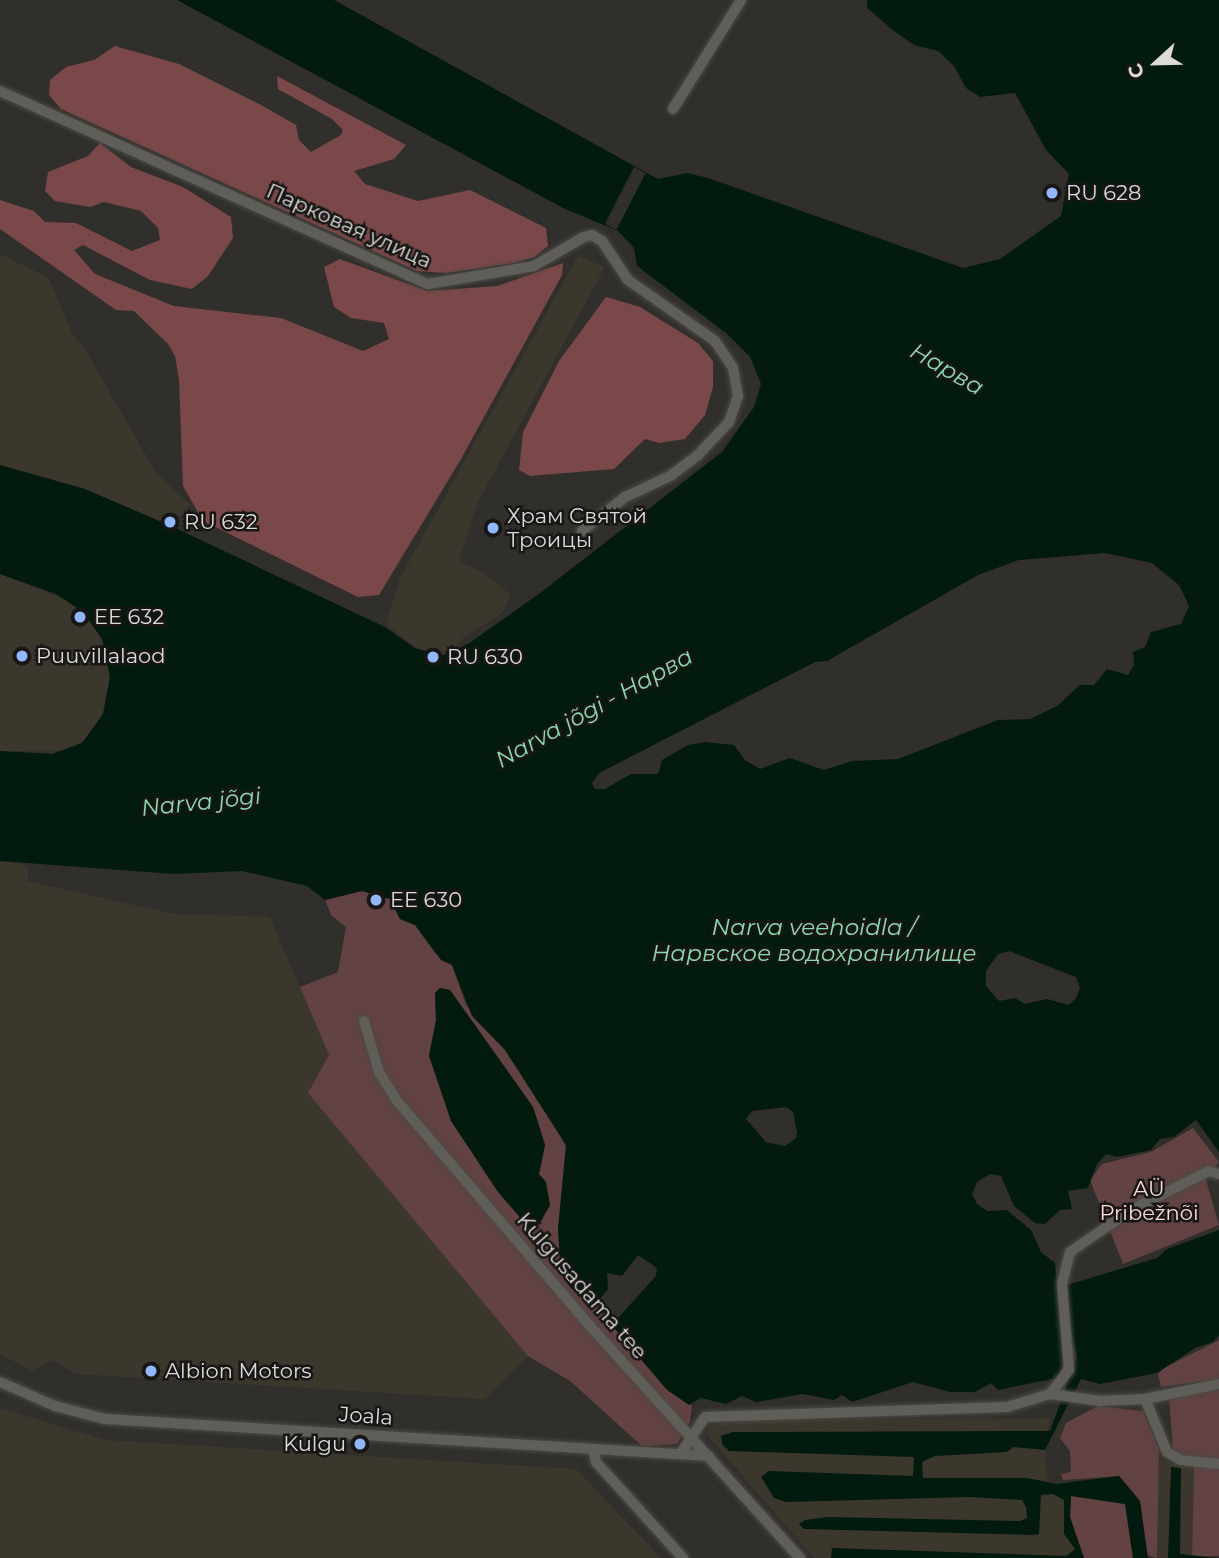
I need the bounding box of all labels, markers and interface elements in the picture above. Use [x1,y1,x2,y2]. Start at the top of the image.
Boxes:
north arrow [1121,28,1191,98]
text: С [1123,60,1149,82]
street label: Парковая улица [263,178,435,274]
place label: RU 628 [1066,180,1141,206]
marker: RU 628 [1044,185,1060,201]
water label: Нарва [905,337,989,401]
place label: Храм Святой Троицы [507,503,647,553]
place label: RU 632 [184,509,258,535]
marker: RU 632 [162,514,178,530]
marker: Храм Святой Троицы [485,520,501,536]
place label: EE 632 [94,604,164,630]
marker: EE 632 [72,609,88,625]
water label: Narva jõgi - Нарва [490,642,698,774]
place label: Puuvillalaod [36,643,165,669]
place label: RU 630 [447,644,523,670]
marker: Puuvillalaod [14,648,30,664]
marker: RU 630 [425,649,441,665]
water label: Narva jõgi [140,782,262,822]
place label: EE 630 [390,887,462,913]
marker: EE 630 [368,892,384,908]
water label: Narva veehoidla / Нарвское водохранилище [651,913,977,967]
park label: AÜ Pribežnõi [1099,1176,1199,1226]
street label: Kulgusadama tee [512,1208,652,1364]
place label: Albion Motors [165,1358,312,1384]
marker: Albion Motors [143,1363,159,1379]
street label: Joala [338,1402,394,1430]
place label: Kulgu [283,1431,346,1457]
marker: Kulgu [352,1436,368,1452]

